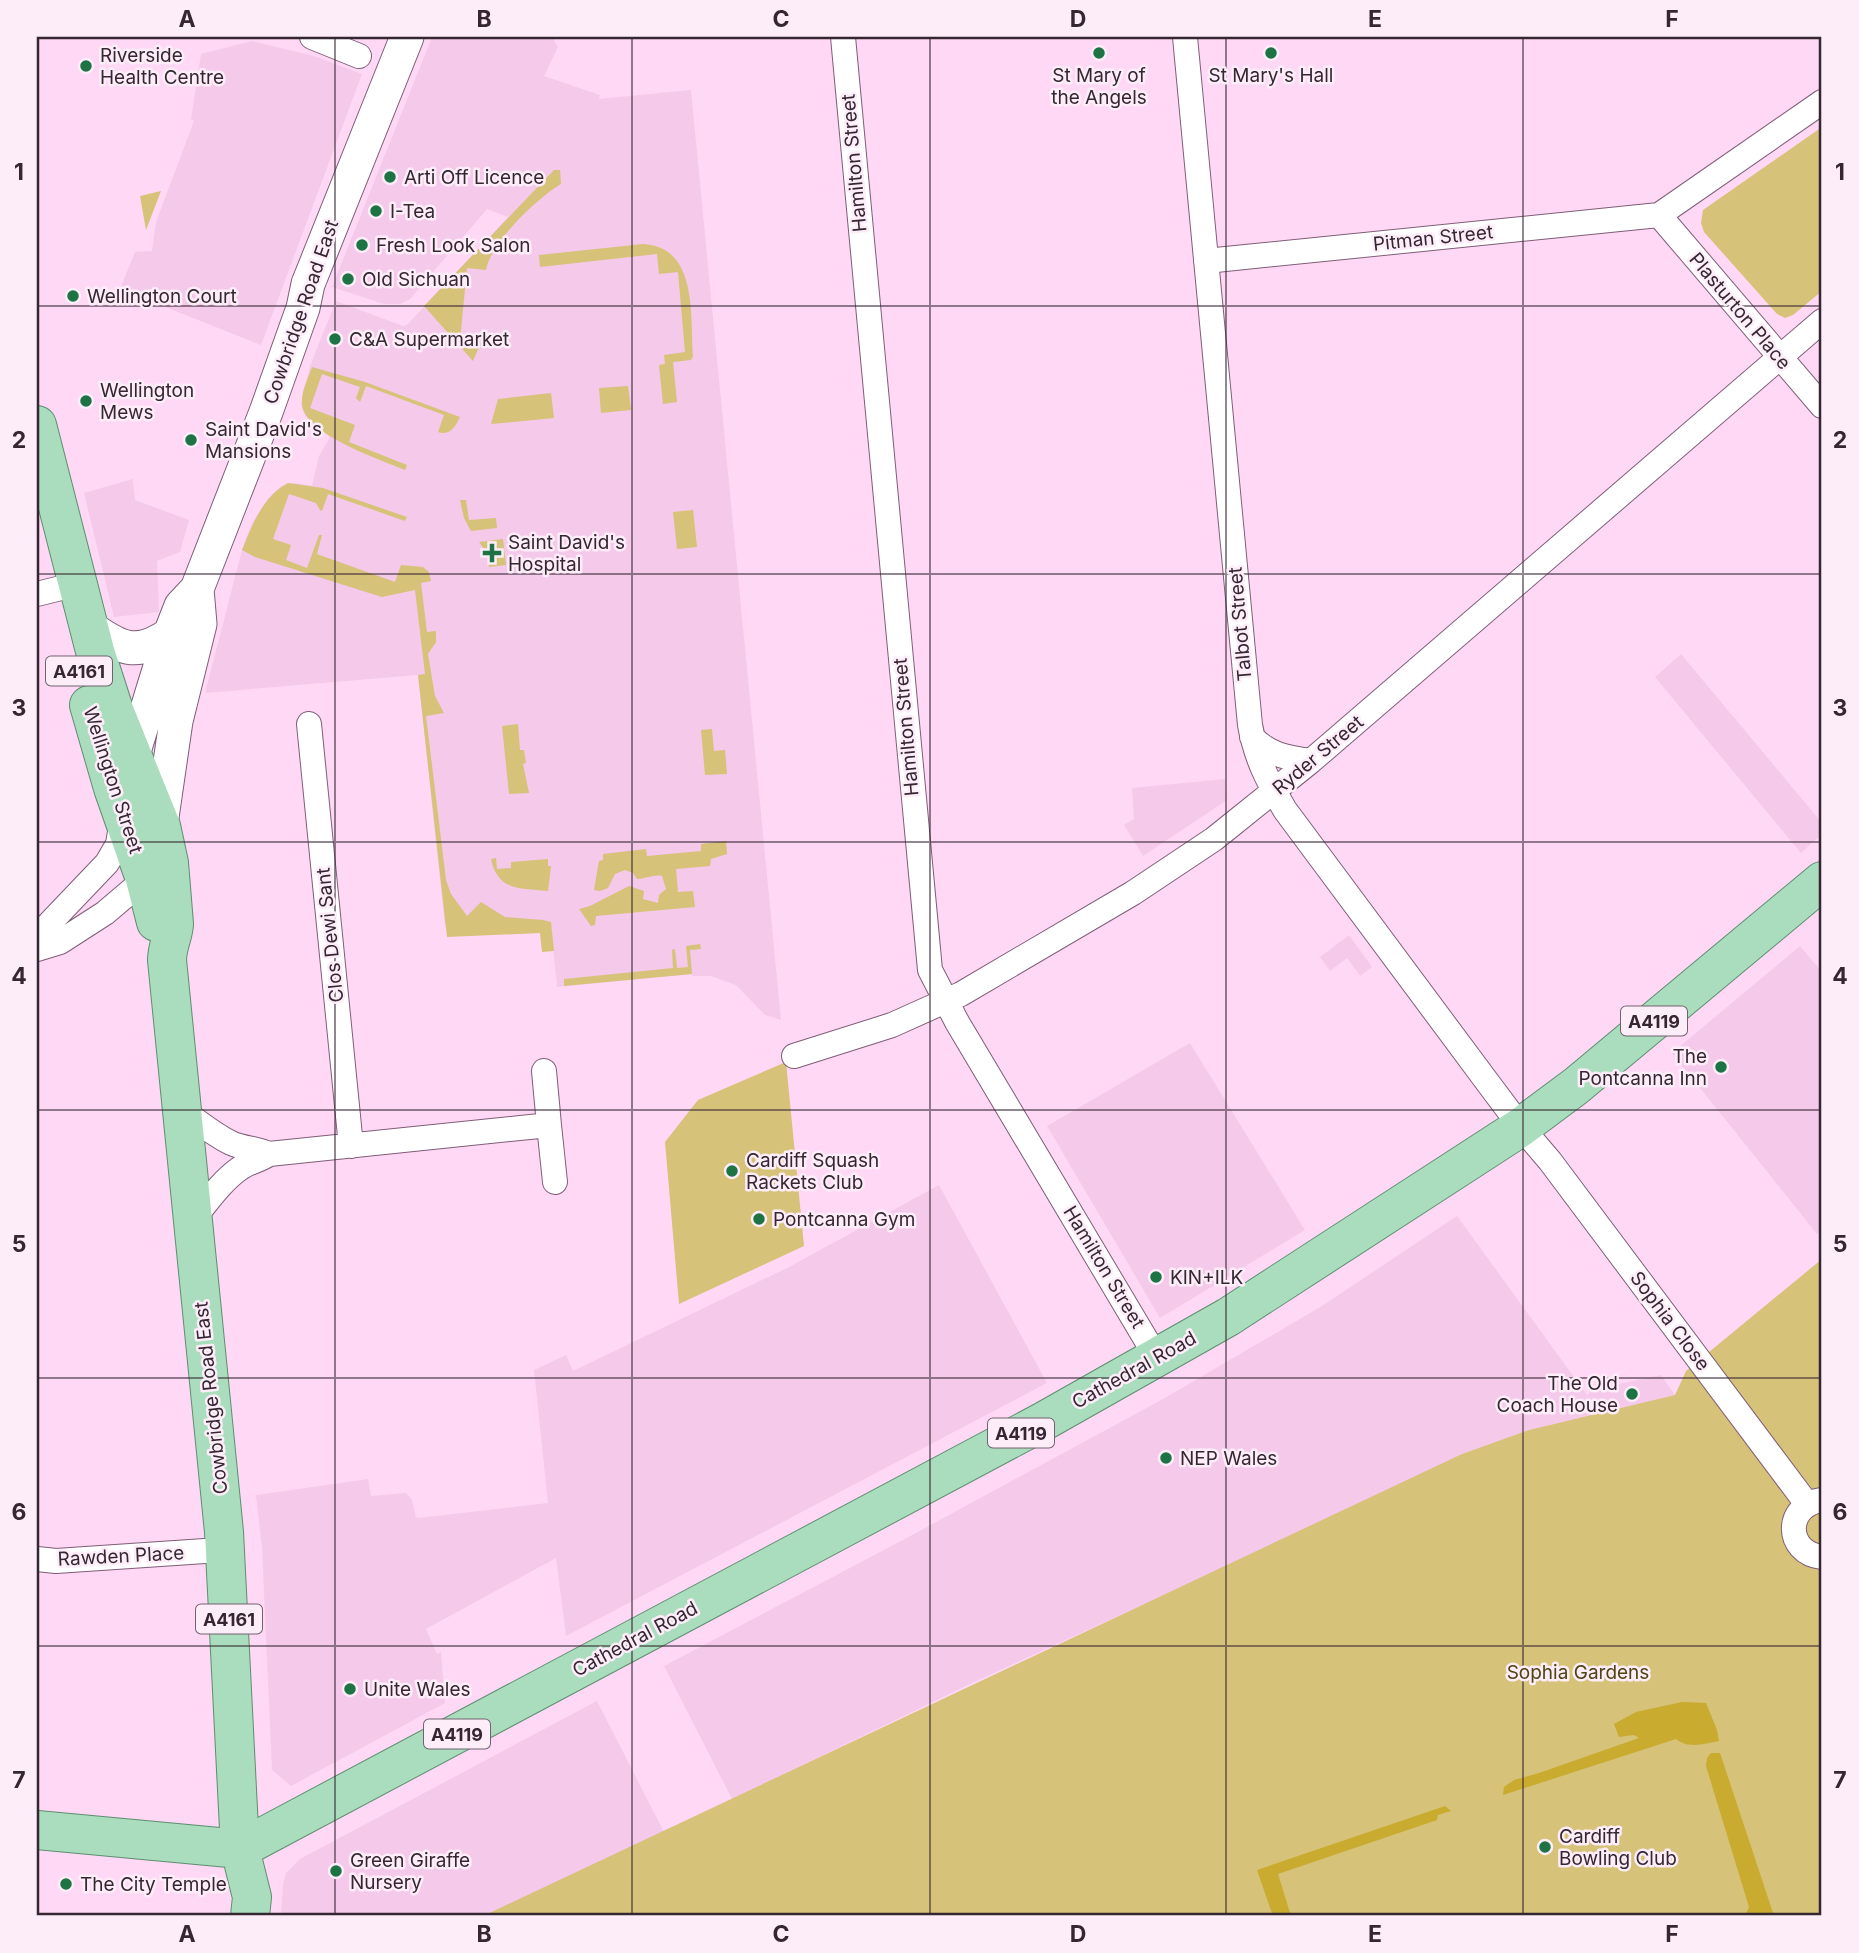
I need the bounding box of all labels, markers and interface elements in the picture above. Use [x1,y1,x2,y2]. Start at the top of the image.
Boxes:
text: A [178,5,196,33]
text: B [476,5,492,33]
text: C [772,5,790,33]
text: D [1070,5,1086,33]
text: E [1368,5,1382,33]
text: F [1665,5,1679,33]
place label: Riverside Health Centre [100,44,224,89]
marker: St Mary of the Angels [1091,45,1107,61]
marker: St Mary's Hall [1263,45,1279,61]
marker: Riverside Health Centre [78,58,94,74]
place label: St Mary of the Angels [1051,64,1147,109]
place label: St Mary's Hall [1209,64,1333,87]
street label: Hamilton Street [837,93,871,233]
text: 1 [14,158,24,186]
text: 1 [1835,158,1845,186]
place label: Arti Off Licence [404,166,544,189]
marker: Arti Off Licence [382,169,398,185]
place label: I-Tea [390,200,435,223]
marker: I-Tea [368,203,384,219]
street label: Cowbridge Road East [259,217,343,407]
street label: Pitman Street [1372,220,1494,256]
place label: Fresh Look Salon [376,234,531,257]
marker: Fresh Look Salon [354,237,370,253]
street label: Plasturton Place [1684,248,1796,374]
place label: Old Sichuan [362,268,470,291]
marker: Old Sichuan [340,271,356,287]
place label: Wellington Court [87,285,237,308]
marker: Wellington Court [65,288,81,304]
place label: C&A Supermarket [349,328,509,351]
marker: C&A Supermarket [327,331,343,347]
place label: Wellington Mews [100,379,194,424]
marker: Wellington Mews [78,393,94,409]
place label: Saint David's Mansions [205,418,322,463]
text: 2 [12,426,26,454]
text: 2 [1833,426,1847,454]
marker: Saint David's Mansions [183,432,199,448]
place label: Saint David's Hospital [508,531,625,576]
marker: Saint David's Hospital [482,543,502,563]
street label: Talbot Street [1224,566,1256,682]
road number: A4161 [46,656,112,686]
street label: Hamilton Street [889,657,923,797]
text: 3 [12,694,26,722]
text: 3 [1833,694,1847,722]
street label: Wellington Street [78,704,148,856]
street label: Ryder Street [1268,710,1368,800]
street label: Clos Dewi Sant [311,866,349,1004]
text: 4 [11,962,27,990]
text: 4 [1832,962,1848,990]
road number: A4119 [1621,1006,1687,1036]
place label: The Pontcanna Inn [1579,1045,1707,1090]
marker: The Pontcanna Inn [1713,1059,1729,1075]
place label: Cardiff Squash Rackets Club [746,1149,879,1194]
marker: Cardiff Squash Rackets Club [724,1163,740,1179]
street label: Hamilton Street [1058,1202,1150,1332]
place label: Pontcanna Gym [773,1208,915,1231]
marker: Pontcanna Gym [751,1211,767,1227]
text: 5 [12,1230,26,1258]
text: 5 [1833,1230,1847,1258]
place label: KIN+ILK [1170,1266,1244,1289]
street label: Sophia Close [1625,1267,1715,1375]
marker: KIN+ILK [1148,1269,1164,1285]
street label: Cowbridge Road East [189,1301,233,1495]
street label: Cathedral Road [1068,1326,1200,1414]
place label: The Old Coach House [1497,1372,1618,1417]
marker: The Old Coach House [1624,1386,1640,1402]
road number: A4119 [988,1418,1054,1448]
place label: NEP Wales [1180,1447,1277,1470]
marker: NEP Wales [1158,1450,1174,1466]
text: 6 [12,1498,26,1526]
text: 6 [1833,1498,1847,1526]
street label: Rawden Place [57,1541,185,1571]
street label: Cathedral Road [569,1596,701,1682]
road number: A4161 [196,1604,262,1634]
park label: Sophia Gardens [1507,1661,1649,1684]
place label: Unite Wales [364,1678,471,1701]
marker: Unite Wales [342,1681,358,1697]
road number: A4119 [424,1720,490,1749]
text: 7 [12,1766,26,1794]
text: 7 [1833,1766,1847,1794]
place label: Cardiff Bowling Club [1559,1825,1677,1870]
marker: Cardiff Bowling Club [1537,1839,1553,1855]
place label: Green Giraffe Nursery [350,1849,470,1894]
marker: Green Giraffe Nursery [328,1863,344,1879]
place label: The City Temple [80,1873,227,1896]
marker: The City Temple [58,1876,74,1892]
text: A [178,1920,196,1948]
text: B [476,1920,492,1948]
text: C [772,1920,790,1948]
text: D [1070,1920,1086,1948]
text: E [1368,1920,1382,1948]
text: F [1665,1920,1679,1948]

